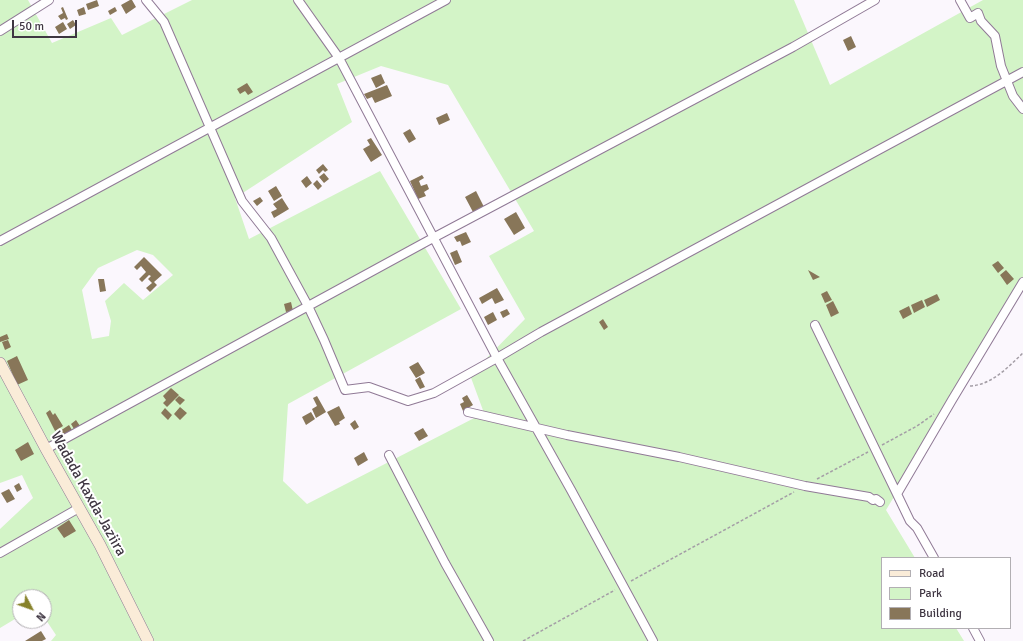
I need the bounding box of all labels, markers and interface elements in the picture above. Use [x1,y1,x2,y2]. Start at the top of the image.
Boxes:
scale bar [14,12,79,38]
text: 50 m [19,19,44,34]
street label: Wadada Kaxda-Jaziira [46,429,130,559]
legend [881,557,1011,629]
text: Road [919,566,945,581]
text: Park [919,586,942,601]
north arrow [12,589,52,629]
text: Building [919,606,962,621]
text: N [33,609,48,624]

